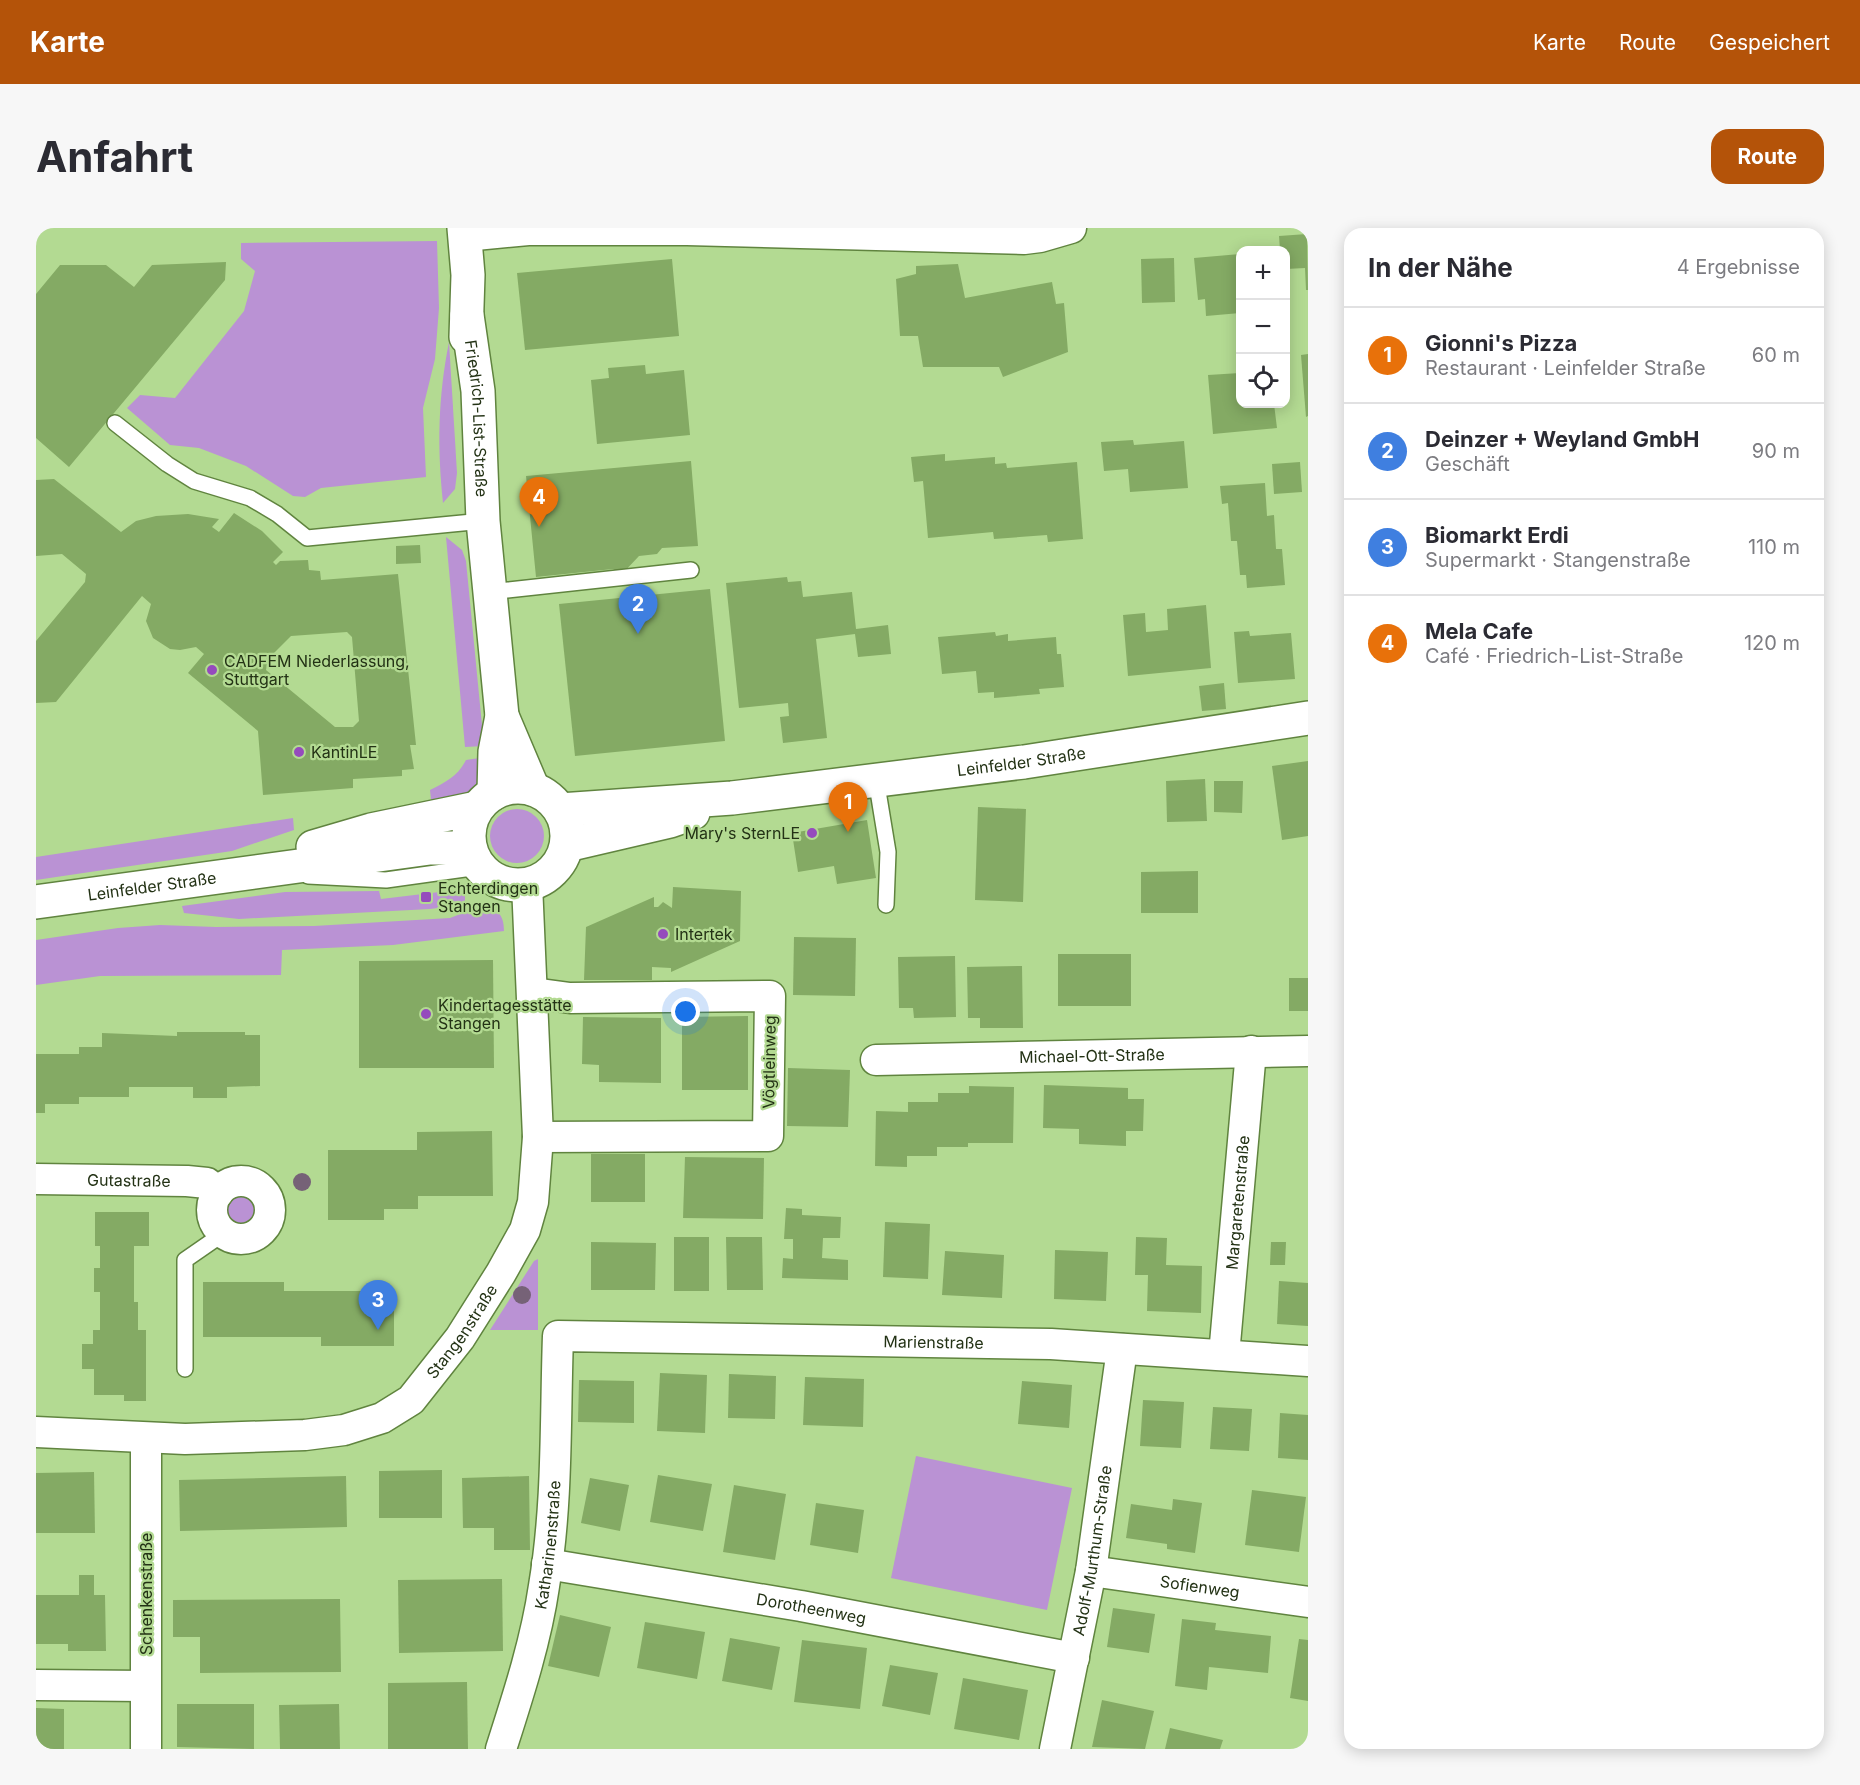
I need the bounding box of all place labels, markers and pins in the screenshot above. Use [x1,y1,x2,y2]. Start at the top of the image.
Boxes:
pin: 4 [520,478,558,527]
pin: 2 [618,584,658,634]
place label: CADFEM Niederlassung, Stuttgart [224,651,410,689]
marker: CADFEM Niederlassung, Stuttgart [205,663,219,677]
place label: KantinLE [311,742,377,762]
marker: KantinLE [292,745,306,759]
pin: 1 [828,782,868,832]
place label: Mary's SternLE [684,823,800,843]
marker: Mary's SternLE [805,826,819,840]
place label: Echterdingen Stangen [438,878,538,916]
marker: Echterdingen Stangen [419,890,433,904]
place label: Intertek [675,924,733,944]
marker: Intertek [656,927,670,941]
place label: Kindertagesstätte Stangen [438,995,572,1033]
marker: Kindertagesstätte Stangen [419,1007,433,1021]
pin: 3 [358,1280,398,1330]

